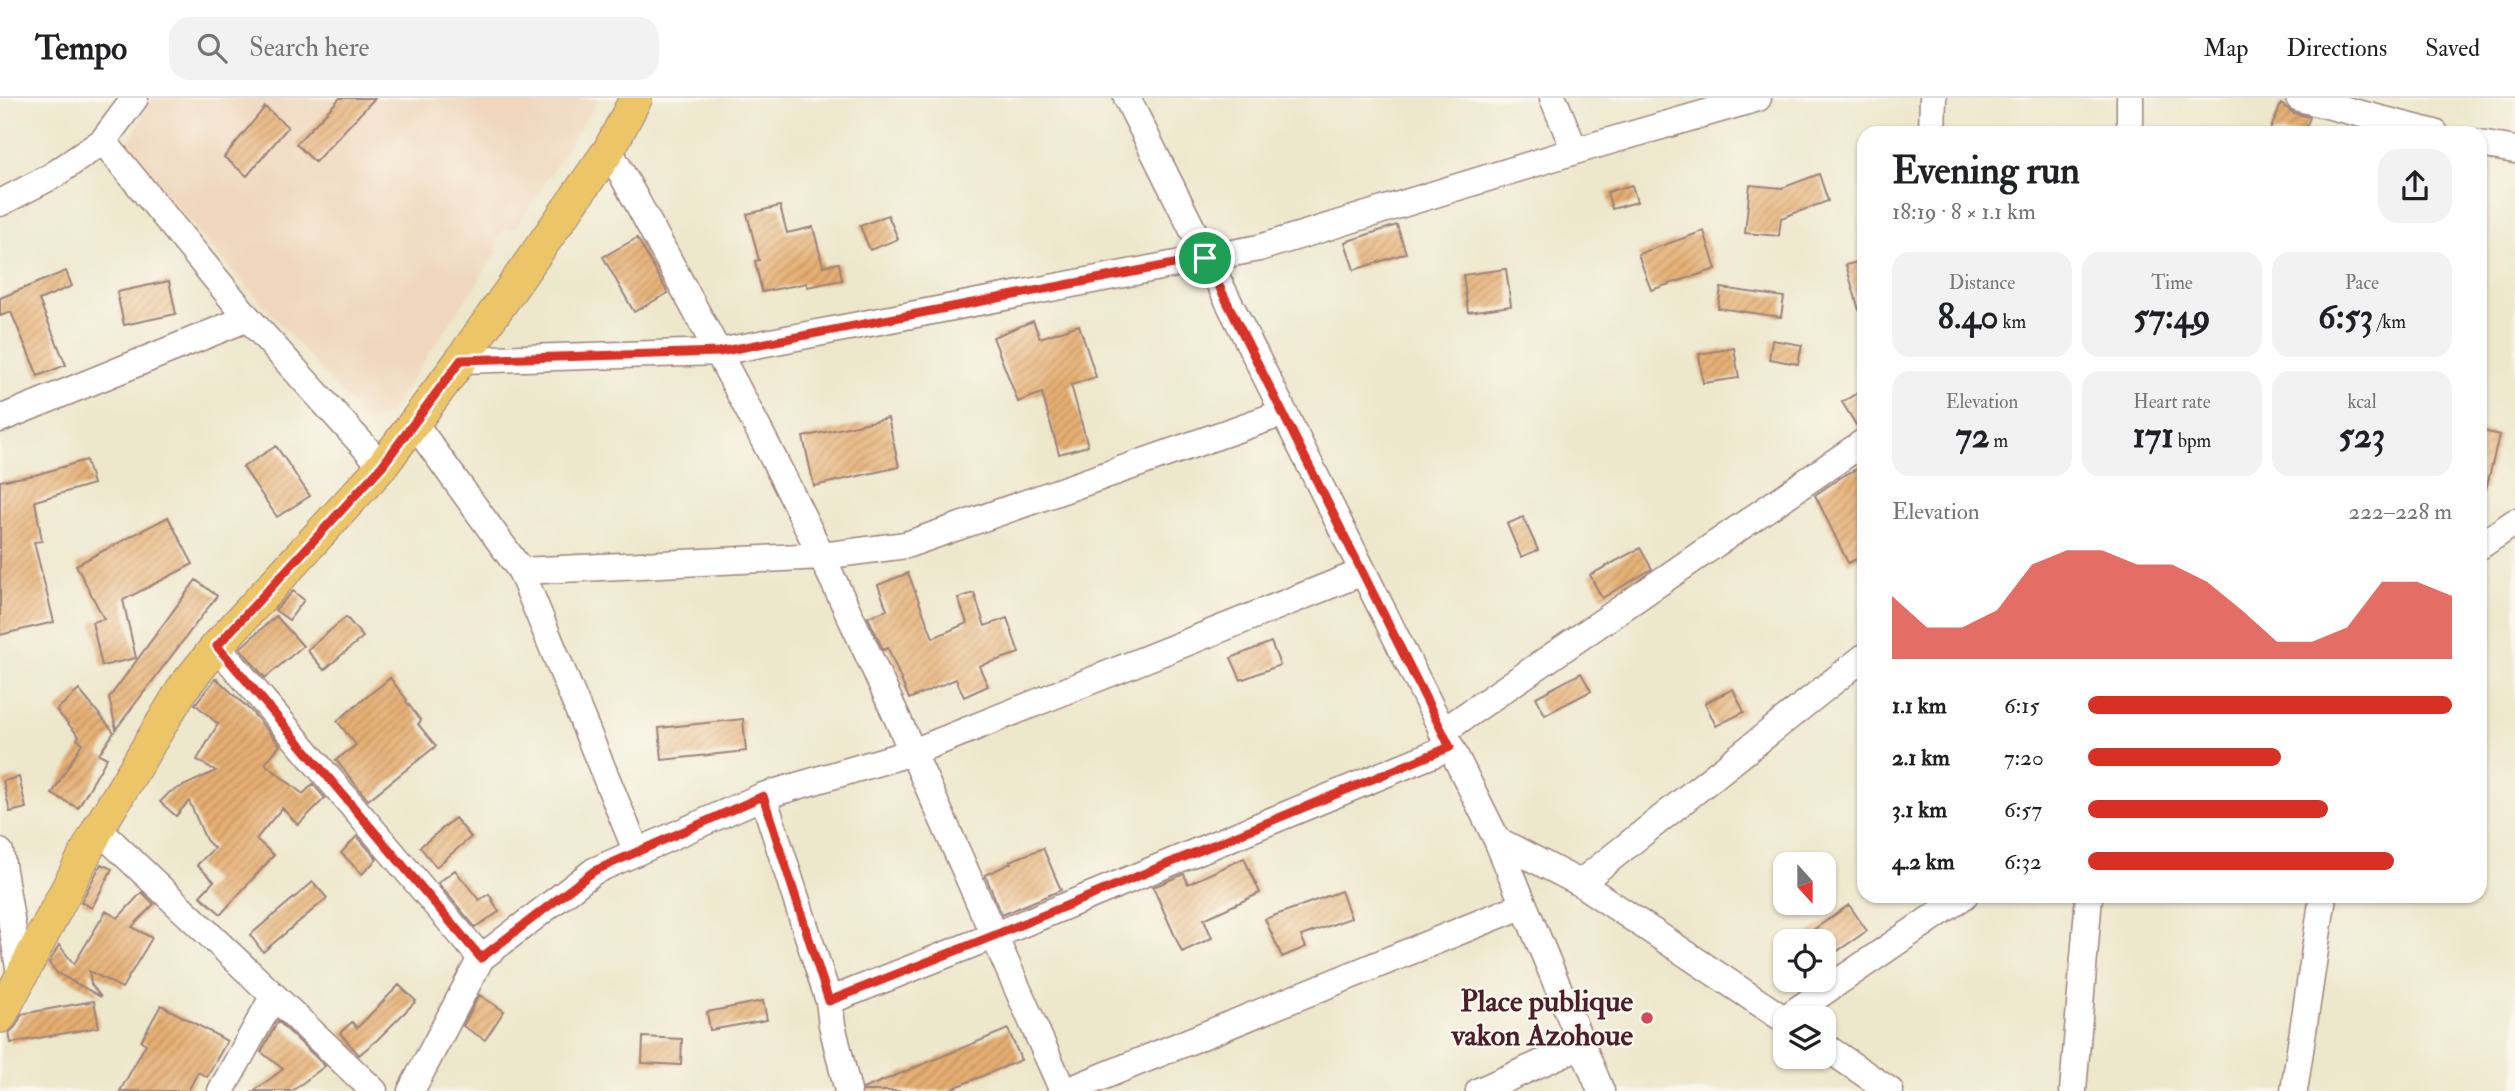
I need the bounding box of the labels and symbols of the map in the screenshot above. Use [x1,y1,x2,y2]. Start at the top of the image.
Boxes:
pin [1175,228,1235,288]
north arrow [1773,852,1836,915]
place label: Place publique vakon Azohoue [1451,983,1633,1054]
marker: Place publique vakon Azohoue [1639,1010,1655,1026]

